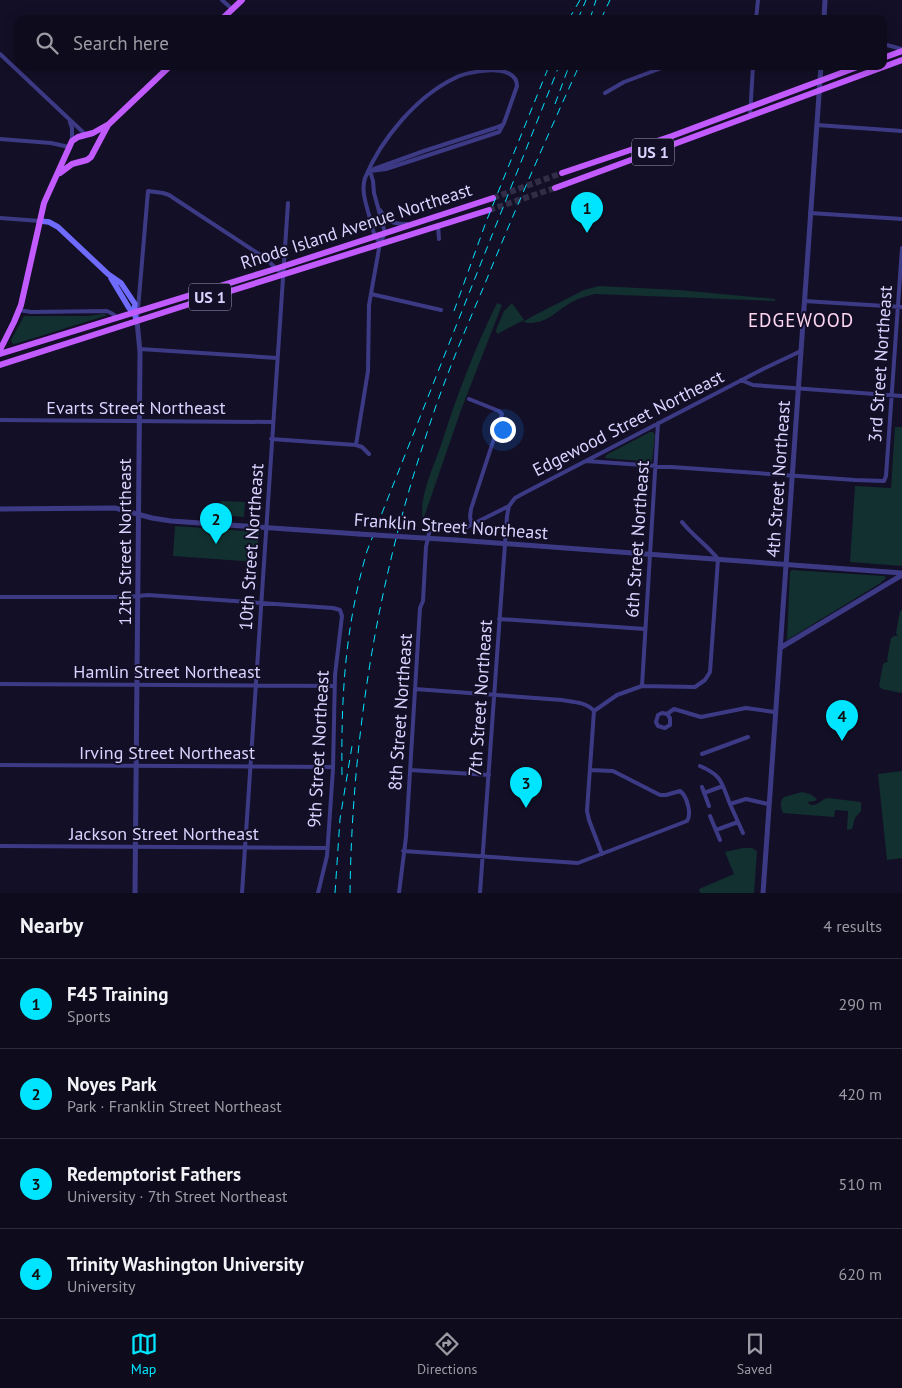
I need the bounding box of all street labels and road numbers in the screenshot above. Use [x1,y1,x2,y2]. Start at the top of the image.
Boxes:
road number: US 1 [632,138,674,166]
street label: Rhode Island Avenue Northeast [237,178,475,274]
road number: US 1 [189,284,231,310]
street label: 3rd Street Northeast [863,285,897,443]
street label: Edgewood Street Northeast [528,365,728,481]
street label: Evarts Street Northeast [46,396,226,419]
street label: 4th Street Northeast [761,400,795,558]
street label: 12th Street Northeast [113,458,136,626]
street label: 6th Street Northeast [620,460,654,618]
street label: 10th Street Northeast [234,463,268,631]
street label: Franklin Street Northeast [353,508,549,544]
street label: 7th Street Northeast [463,619,497,777]
street label: 8th Street Northeast [383,633,417,791]
street label: Hamlin Street Northeast [73,660,261,683]
street label: 9th Street Northeast [302,670,334,828]
street label: Irving Street Northeast [79,741,255,764]
street label: Jackson Street Northeast [68,822,259,845]

